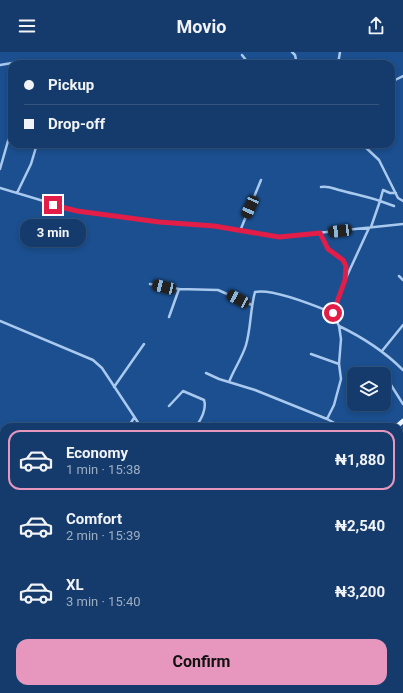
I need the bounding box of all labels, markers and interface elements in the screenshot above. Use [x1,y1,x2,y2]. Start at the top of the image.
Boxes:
icon: menu [16,15,38,37]
icon: share [365,15,387,37]
text: Movio [177,16,226,37]
text: Pickup [48,76,94,94]
text: Drop-off [48,115,105,133]
car [240,194,260,220]
route end [44,196,62,214]
callout: 3 min [20,219,86,247]
car [327,224,353,238]
text: 3 min [37,225,69,240]
car [151,278,177,296]
car [225,288,251,310]
route start [324,304,342,322]
map controls [347,367,391,411]
button: layers [347,367,391,411]
icon: car [18,442,54,478]
text: Economy [66,444,128,462]
text: ₦1,880 [335,451,385,469]
text: 1 min · 15:38 [66,462,141,477]
icon: car [18,508,54,544]
text: Comfort [66,510,122,528]
text: ₦2,540 [335,517,385,535]
text: 2 min · 15:39 [66,528,141,543]
icon: car [18,574,54,610]
text: XL [66,576,84,594]
text: ₦3,200 [335,583,385,601]
text: 3 min · 15:40 [66,594,141,609]
button: Confirm [16,639,387,685]

